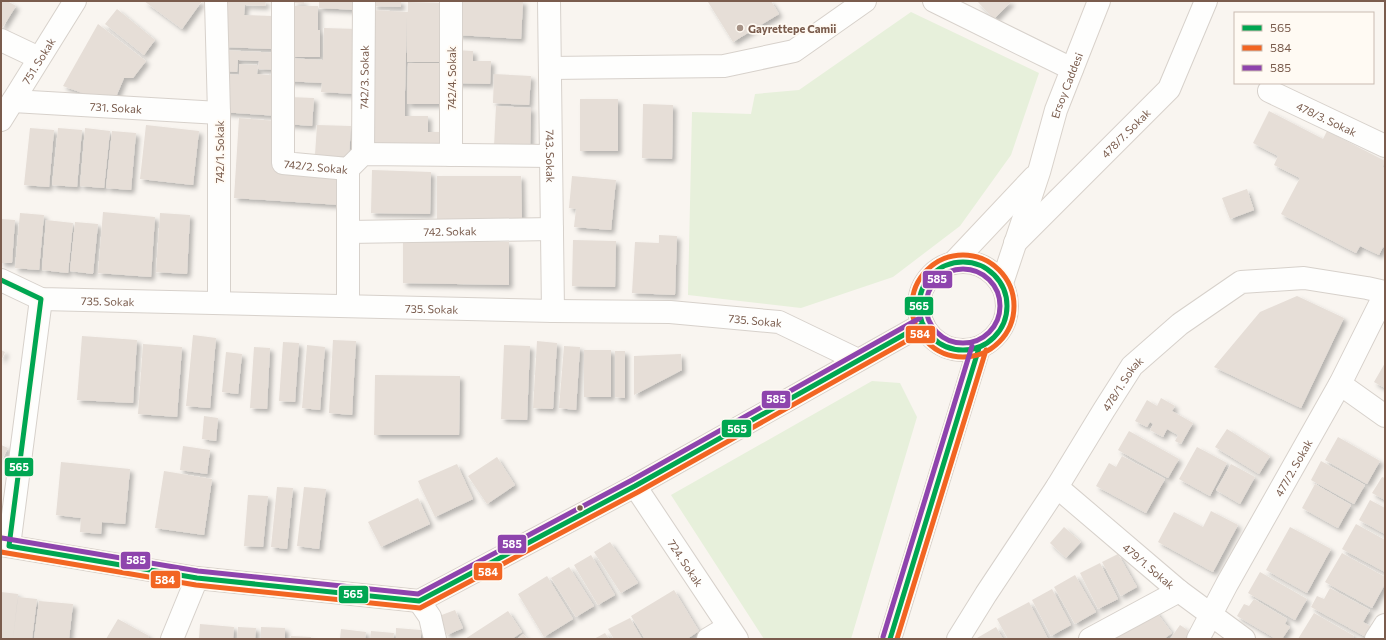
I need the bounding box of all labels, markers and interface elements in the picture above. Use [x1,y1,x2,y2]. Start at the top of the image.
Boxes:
legend [1234,12,1374,84]
text: 565 [1270,20,1291,34]
place label: Gayrettepe Camii [748,22,836,35]
marker: Gayrettepe Camii [735,23,745,33]
street label: 751. Sokak [19,35,57,86]
text: 584 [1270,40,1291,54]
street label: 742/3. Sokak [357,45,370,109]
street label: 742/4. Sokak [445,46,458,110]
street label: Ersoy Caddesi [1048,50,1085,120]
text: 585 [1270,60,1291,74]
street label: 731. Sokak [89,99,142,115]
street label: 478/3. Sokak [1295,99,1359,138]
street label: 478/7. Sokak [1098,105,1153,160]
street label: 742/1. Sokak [213,121,226,183]
street label: 743. Sokak [544,129,558,183]
street label: 742/2. Sokak [283,157,348,175]
street label: 742. Sokak [423,224,477,237]
line badge: 585 [922,270,953,289]
text: 585 [927,272,947,285]
street label: 735. Sokak [81,293,135,308]
line badge: 565 [904,296,934,316]
text: 565 [909,299,929,312]
street label: 735. Sokak [405,301,459,315]
street label: 735. Sokak [728,311,783,329]
line badge: 584 [905,325,936,344]
text: 584 [910,327,930,340]
street label: 478/1. Sokak [1099,353,1145,413]
line badge: 585 [761,390,791,409]
text: 585 [766,392,786,405]
line badge: 565 [721,419,752,438]
text: 565 [727,422,747,435]
street label: 477/2. Sokak [1272,437,1314,498]
line badge: 565 [4,457,34,477]
text: 565 [9,460,29,473]
unlabelled marker [575,503,585,513]
line badge: 585 [497,534,527,554]
text: 585 [502,537,522,550]
street label: 724. Sokak [666,537,706,589]
street label: 479/1. Sokak [1121,540,1178,591]
line badge: 585 [120,551,151,570]
text: 585 [126,553,146,566]
line badge: 584 [473,562,503,581]
text: 584 [478,565,498,578]
line badge: 584 [150,570,181,589]
text: 584 [155,573,175,586]
line badge: 565 [338,585,369,604]
text: 565 [343,587,363,600]

